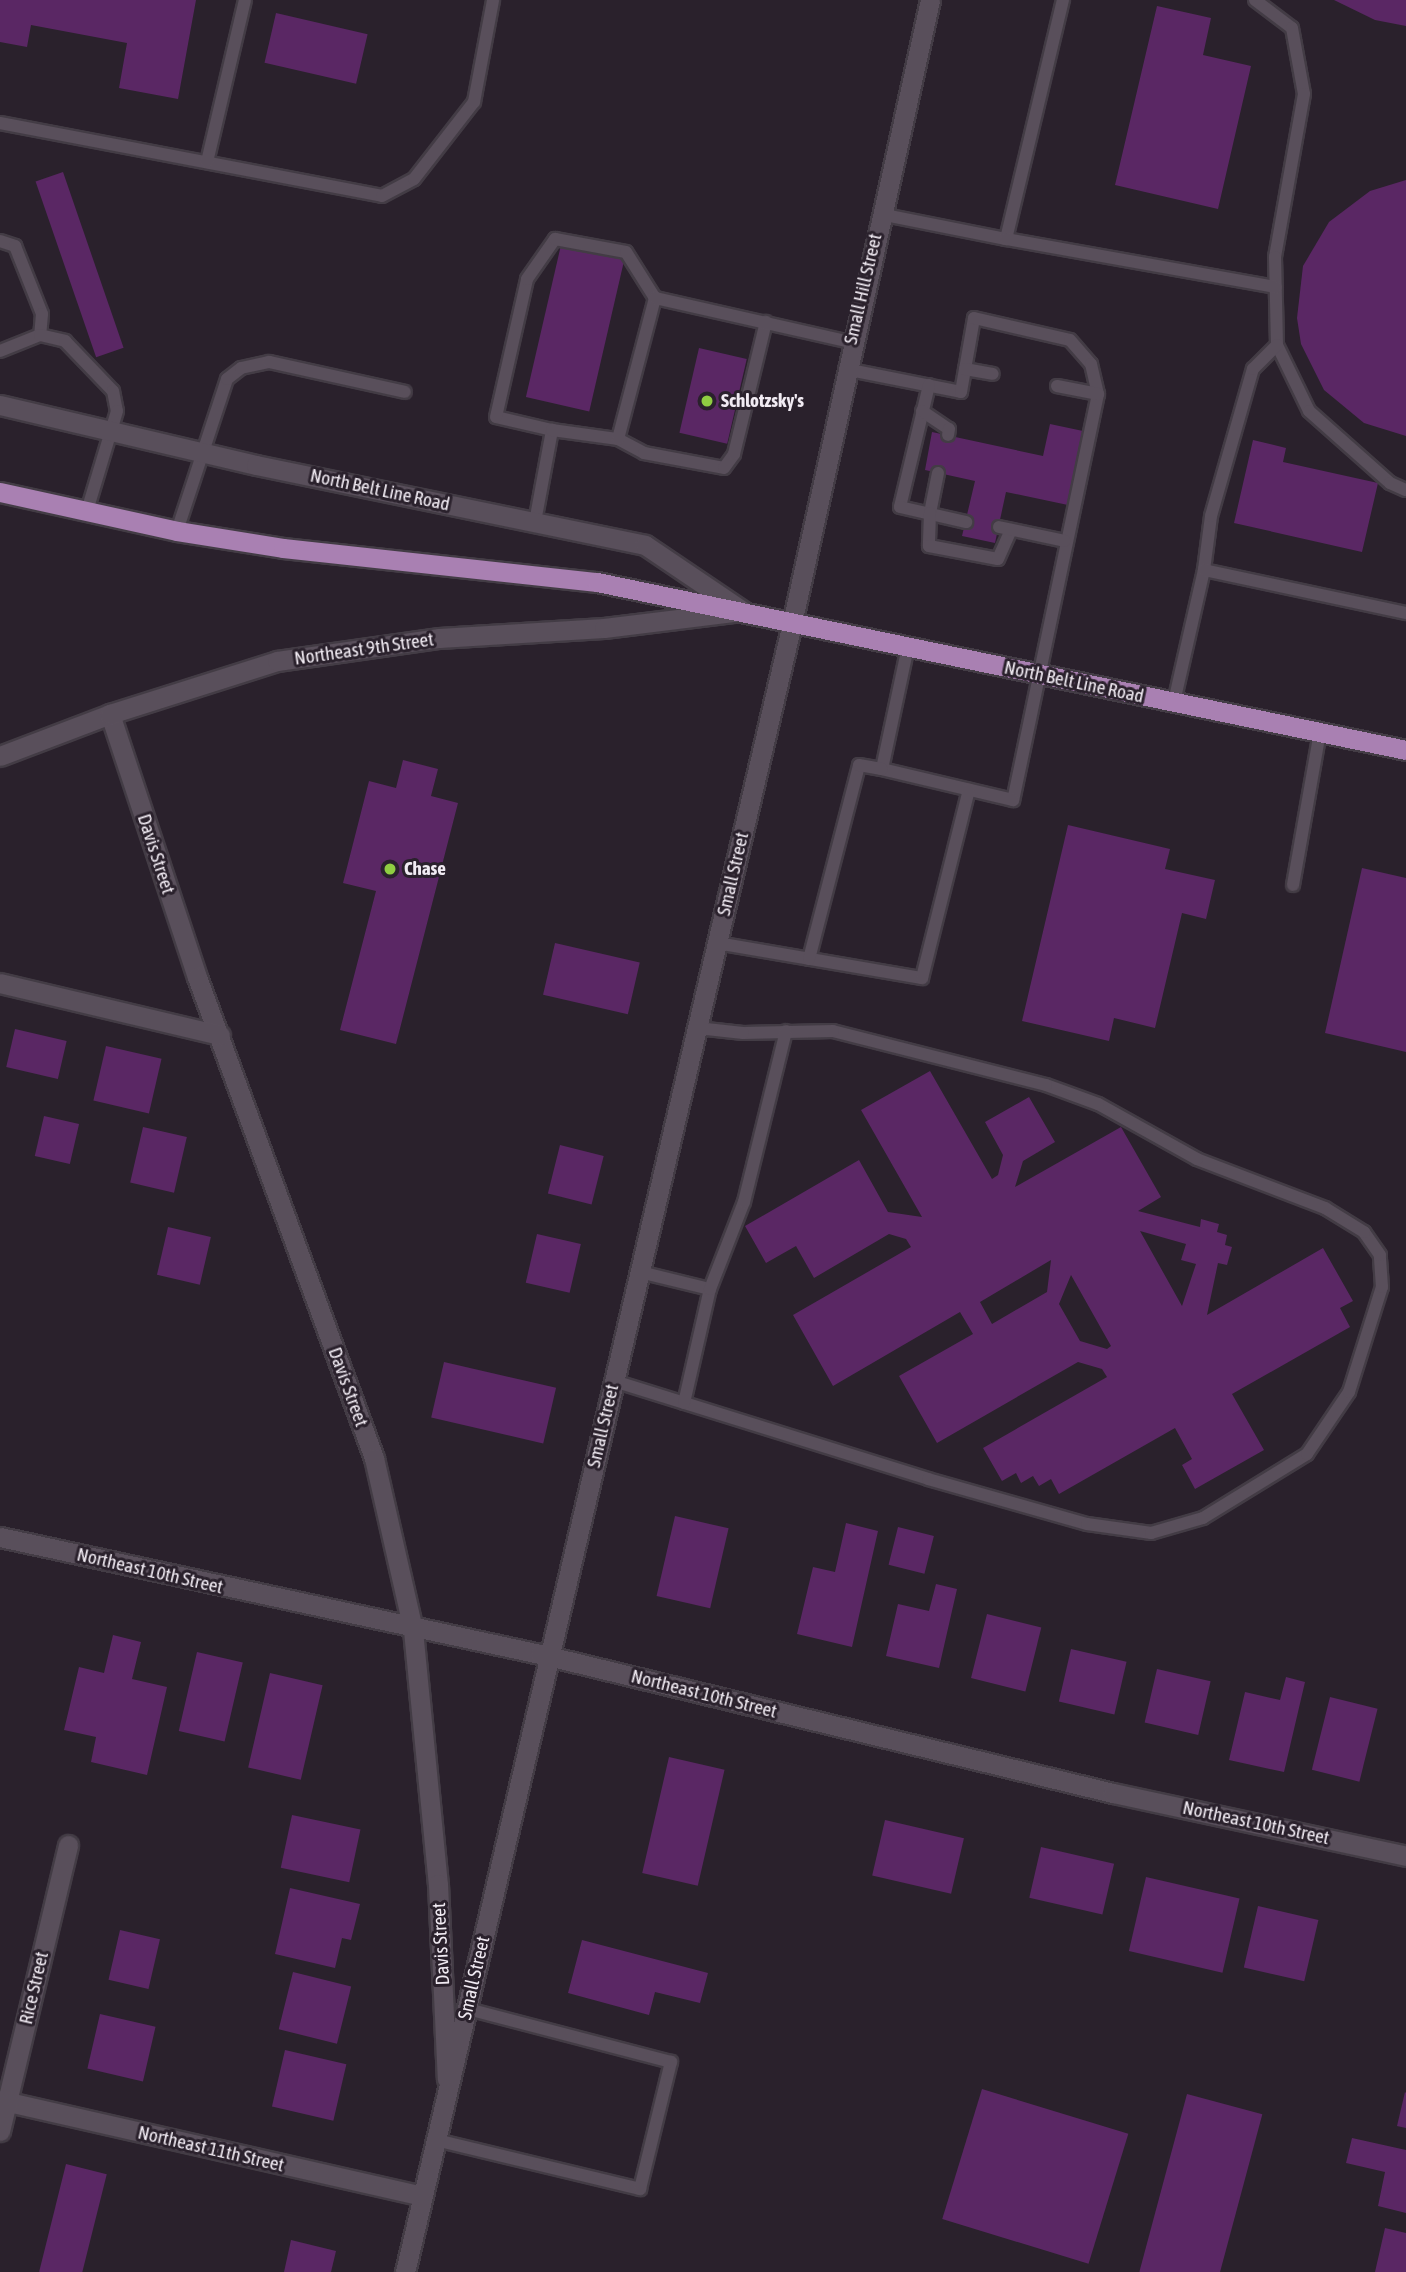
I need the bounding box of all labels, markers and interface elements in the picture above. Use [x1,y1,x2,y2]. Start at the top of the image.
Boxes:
street label: Small Hill Street [839,231,887,347]
place label: Schlotzsky's [721,390,804,412]
marker: Schlotzsky's [699,393,715,409]
street label: North Belt Line Road [308,464,452,516]
street label: Northeast 9th Street [293,628,435,670]
street label: North Belt Line Road [1002,656,1146,708]
street label: Davis Street [132,811,180,897]
street label: Small Street [712,830,754,918]
place label: Chase [404,858,446,880]
marker: Chase [382,861,398,877]
street label: Davis Street [323,1344,373,1430]
street label: Small Street [582,1382,624,1470]
street label: Northeast 10th Street [75,1543,225,1599]
street label: Northeast 10th Street [629,1665,779,1723]
street label: Northeast 10th Street [1181,1796,1331,1850]
street label: Davis Street [427,1902,455,1986]
street label: Small Street [453,1934,495,2022]
street label: Rice Street [15,1949,53,2027]
street label: Northeast 11th Street [136,2121,286,2177]

